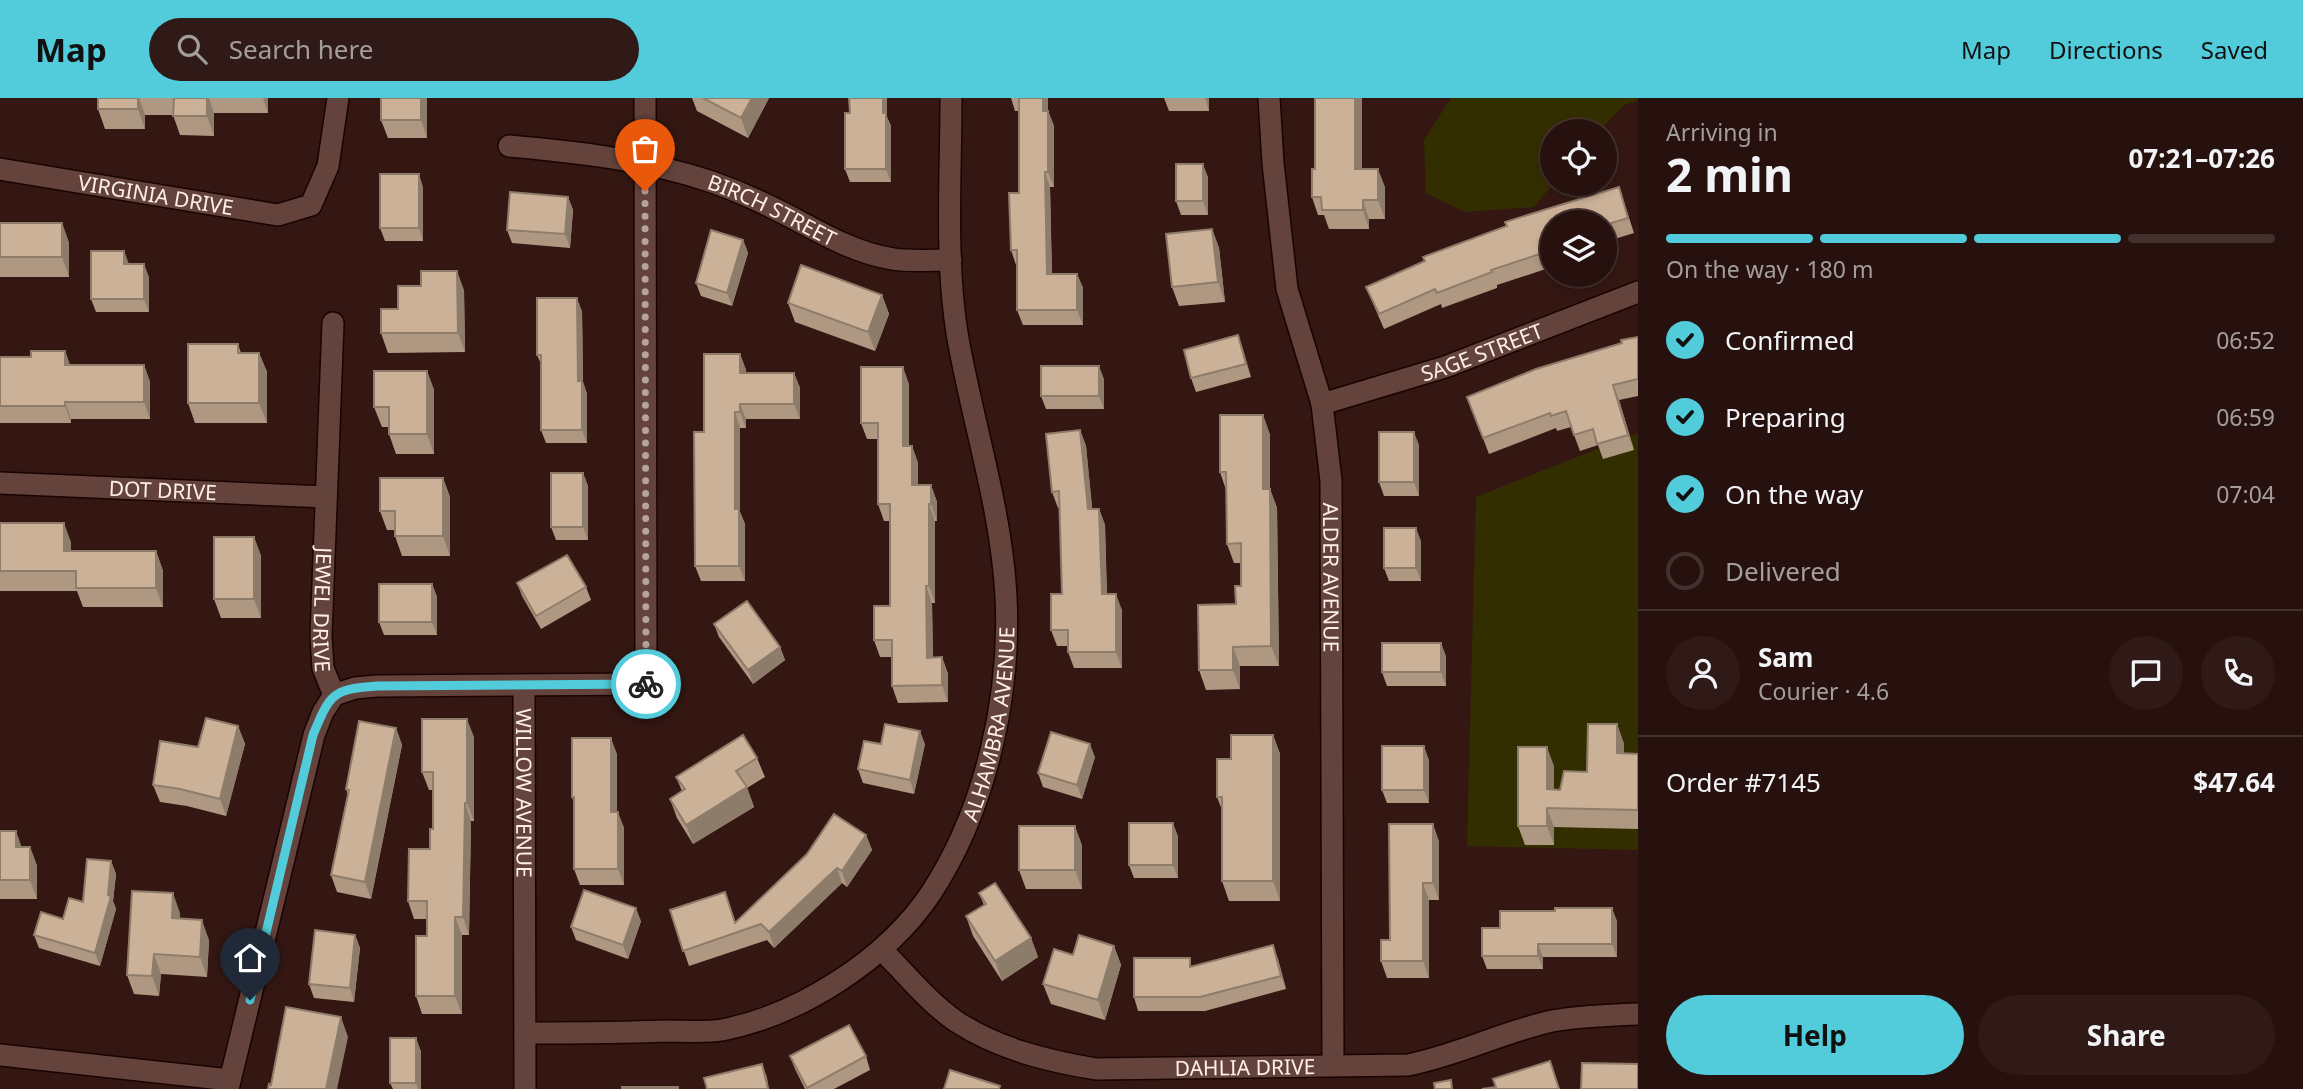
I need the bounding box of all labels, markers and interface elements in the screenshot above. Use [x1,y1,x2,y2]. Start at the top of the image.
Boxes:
search box [149,18,639,81]
text: Map [35,27,107,72]
icon: search [173,30,211,68]
text: Search here [229,31,373,67]
text: Map [1961,33,2011,66]
text: Directions [2049,33,2163,66]
text: Saved [2201,33,2268,66]
text: Arriving in [1666,116,1778,148]
pin [615,119,675,191]
map controls [1540,119,1617,287]
button: locate [1540,119,1617,196]
icon: bag [626,130,664,168]
text: 07:21–07:26 [2128,140,2275,176]
text: 2 min [1666,143,1793,205]
street label: VIRGINIA DRIVE [76,168,236,221]
street label: BIRCH STREET [704,168,841,253]
button: layers [1540,210,1617,287]
text: On the way · 180 m [1666,253,1873,285]
street label: SAGE STREET [1417,316,1547,387]
icon: check [1666,321,1704,359]
text: Confirmed [1725,322,1855,358]
text: 06:52 [2216,324,2275,356]
icon: check [1666,398,1704,436]
text: Preparing [1725,399,1846,435]
text: 06:59 [2216,401,2275,433]
street label: DOT DRIVE [108,474,217,506]
icon: check [1666,475,1704,513]
text: On the way [1725,476,1863,512]
text: 07:04 [2216,478,2275,510]
street label: ALDER AVENUE [1317,502,1346,652]
street label: JEWEL DRIVE [307,545,338,673]
text: Delivered [1725,553,1841,589]
street label: ALHAMBRA AVENUE [956,626,1021,825]
button: person [1666,636,1740,710]
button: chat [2109,636,2183,710]
button: phone [2201,636,2275,710]
text: Sam [1758,639,1813,675]
courier [611,649,681,719]
icon: bike [627,665,665,703]
text: Courier · 4.6 [1758,675,1889,707]
street label: WILLOW AVENUE [510,708,538,878]
text: Order #7145 [1666,764,1821,800]
text: $47.64 [2193,764,2275,800]
pin [220,928,280,1000]
icon: home [231,939,269,977]
button: Help [1666,995,1964,1075]
button: Share [1978,995,2275,1075]
street label: DAHLIA DRIVE [1174,1052,1316,1082]

